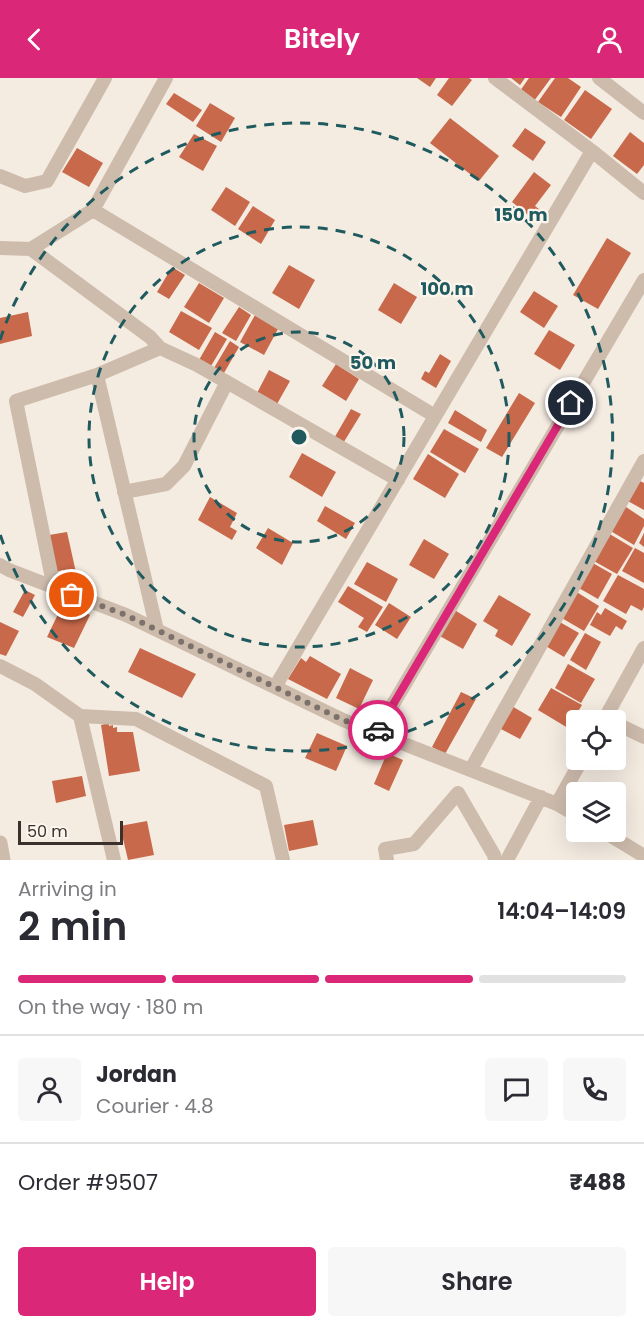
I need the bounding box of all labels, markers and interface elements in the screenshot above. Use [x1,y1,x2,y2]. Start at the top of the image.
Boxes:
text: Bitely [284,20,360,57]
icon: back [18,23,51,56]
icon: person [593,23,626,56]
text: 150 m [494,202,548,227]
text: 100 m [420,276,474,301]
text: 50 m [350,350,396,375]
pin [545,377,596,428]
icon: home [554,386,587,419]
centre of rings [289,427,309,447]
pin [46,569,97,620]
icon: bag [55,578,88,611]
courier [348,700,408,760]
map controls [566,710,626,842]
button: locate [566,710,626,770]
icon: car [362,714,395,747]
button: layers [566,782,626,842]
scale bar [18,818,123,846]
text: 50 m [27,820,68,843]
text: Arriving in [18,875,117,903]
text: 14:04–14:09 [497,896,626,927]
text: 2 min [18,899,127,954]
text: On the way · 180 m [18,993,203,1021]
button: person [18,1058,81,1121]
button: chat [485,1058,548,1121]
button: phone [563,1058,626,1121]
text: Jordan [96,1059,177,1090]
text: Courier · 4.8 [96,1092,214,1120]
text: Order #9507 [18,1167,158,1198]
text: ₹488 [569,1167,626,1198]
button: Help [18,1247,316,1316]
button: Share [328,1247,626,1316]

